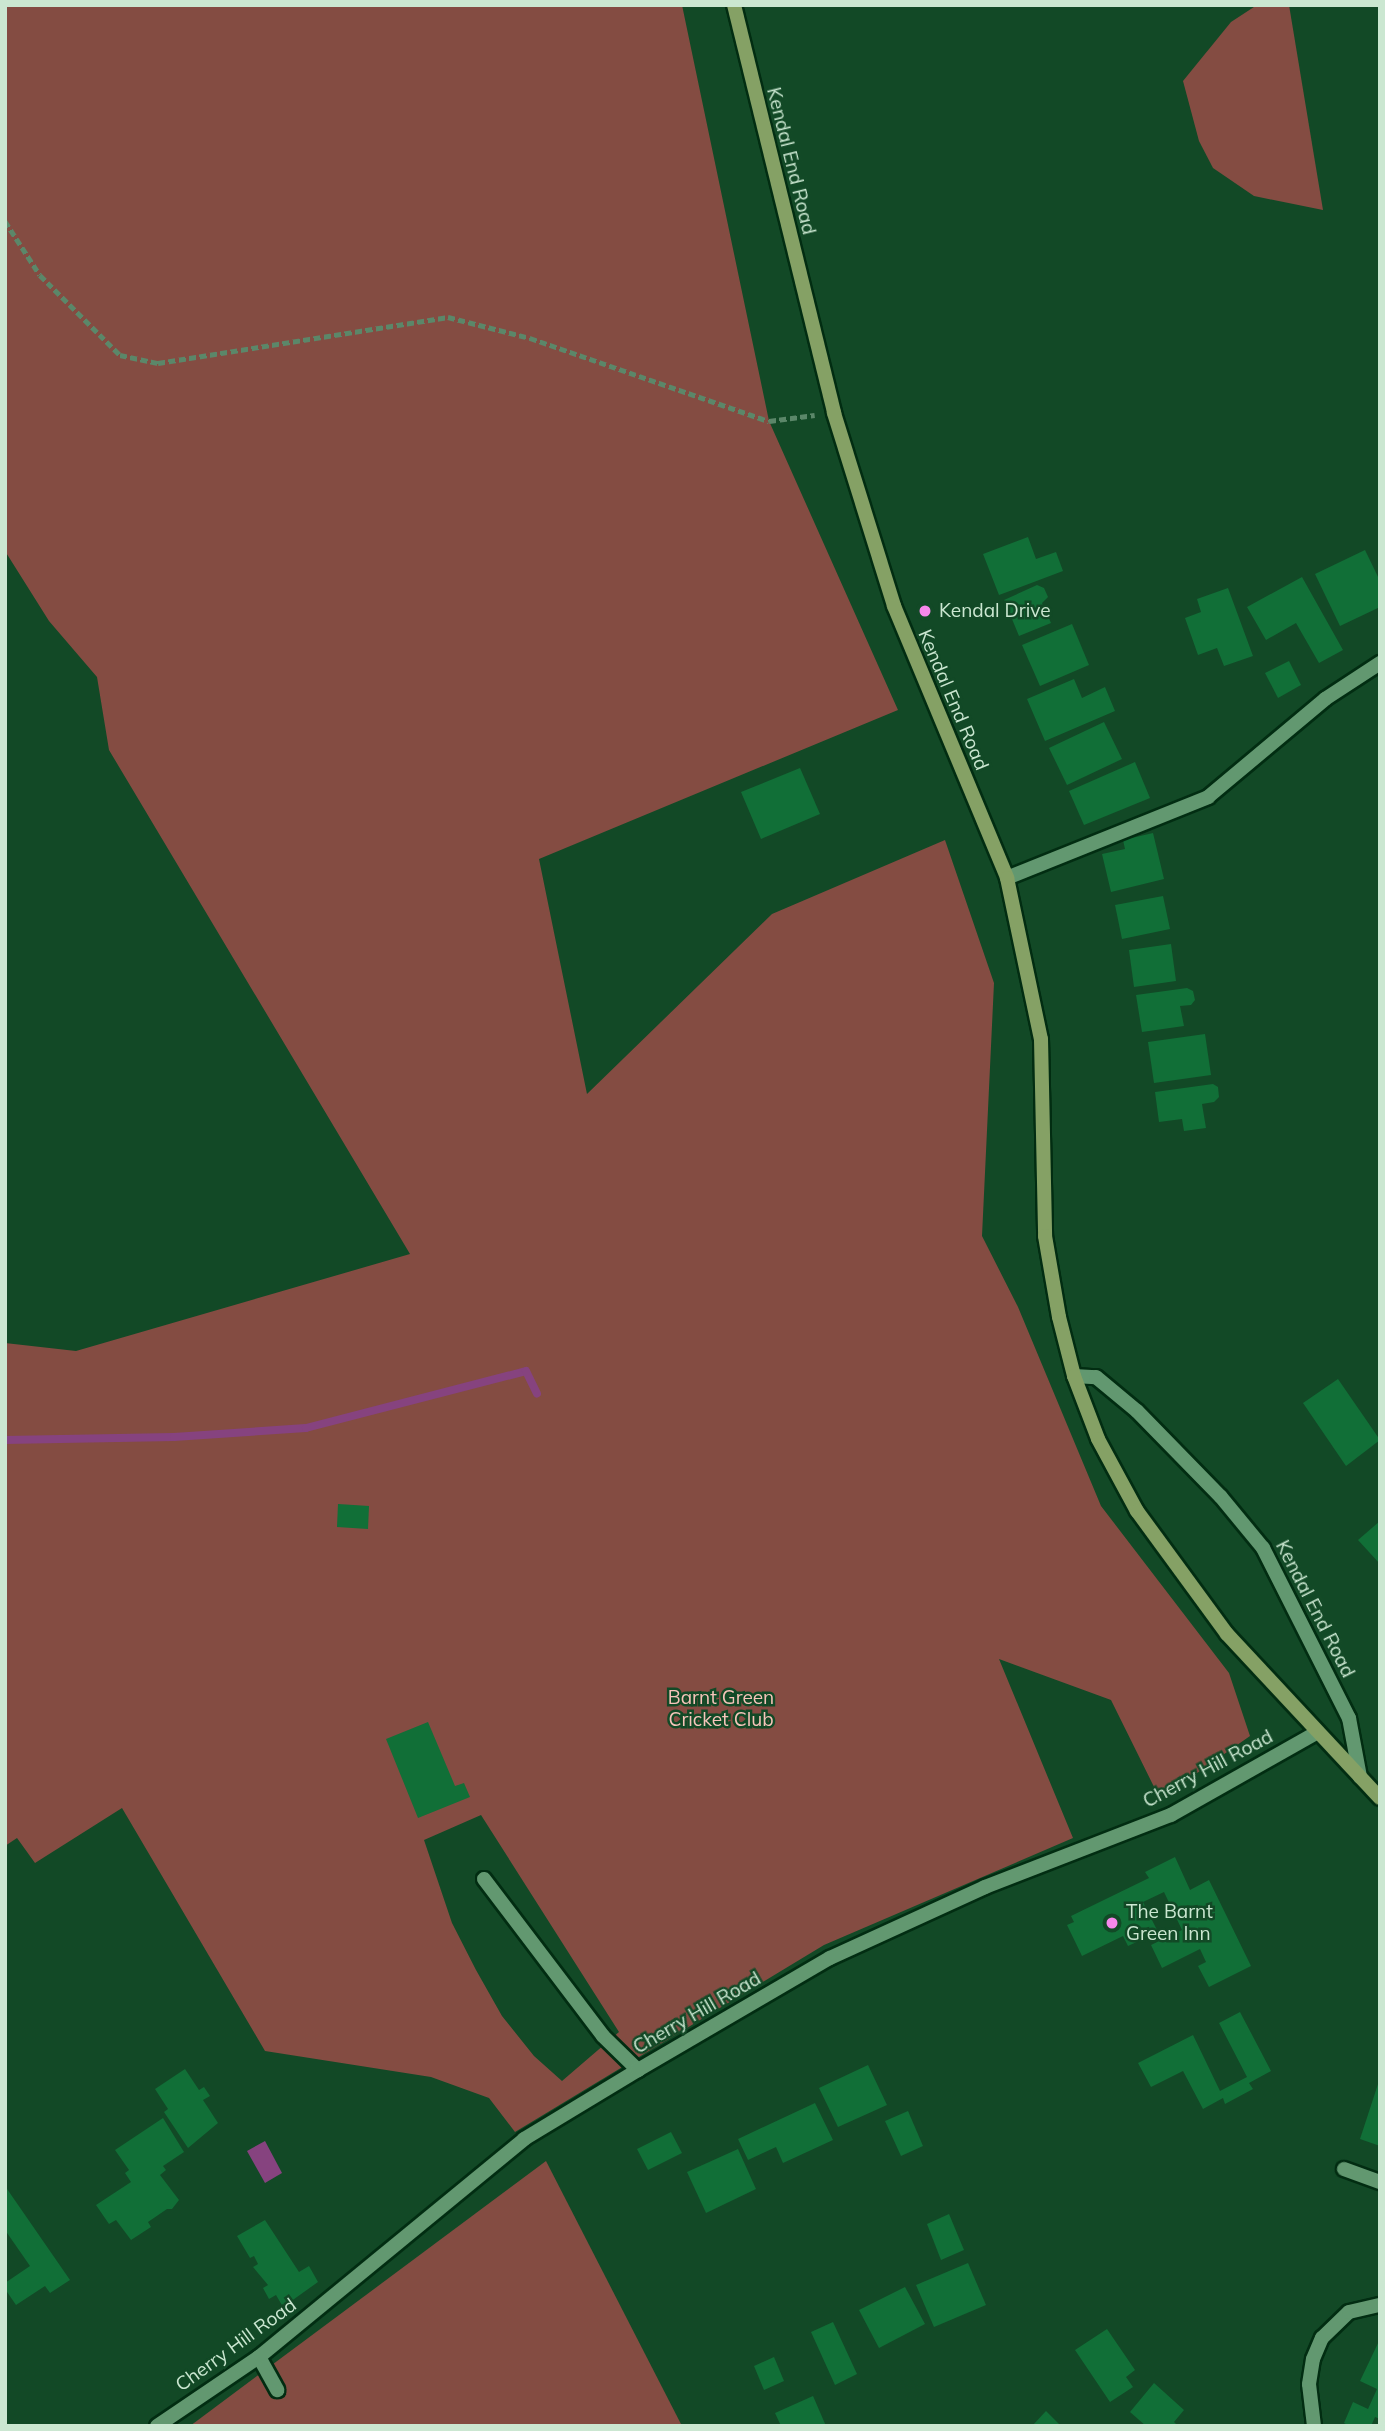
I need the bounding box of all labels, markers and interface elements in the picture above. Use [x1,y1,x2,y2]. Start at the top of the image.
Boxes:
street label: Kendal End Road [762,85,820,237]
place label: Kendal Drive [939,600,1050,622]
marker: Kendal Drive [917,603,933,619]
street label: Kendal End Road [913,626,993,774]
street label: Kendal End Road [1271,1537,1359,1681]
park label: Barnt Green Cricket Club [668,1687,774,1731]
street label: Cherry Hill Road [1139,1725,1277,1813]
place label: The Barnt Green Inn [1126,1901,1213,1945]
marker: The Barnt Green Inn [1104,1915,1120,1931]
street label: Cherry Hill Road [629,1967,765,2059]
street label: Cherry Hill Road [171,2294,301,2396]

